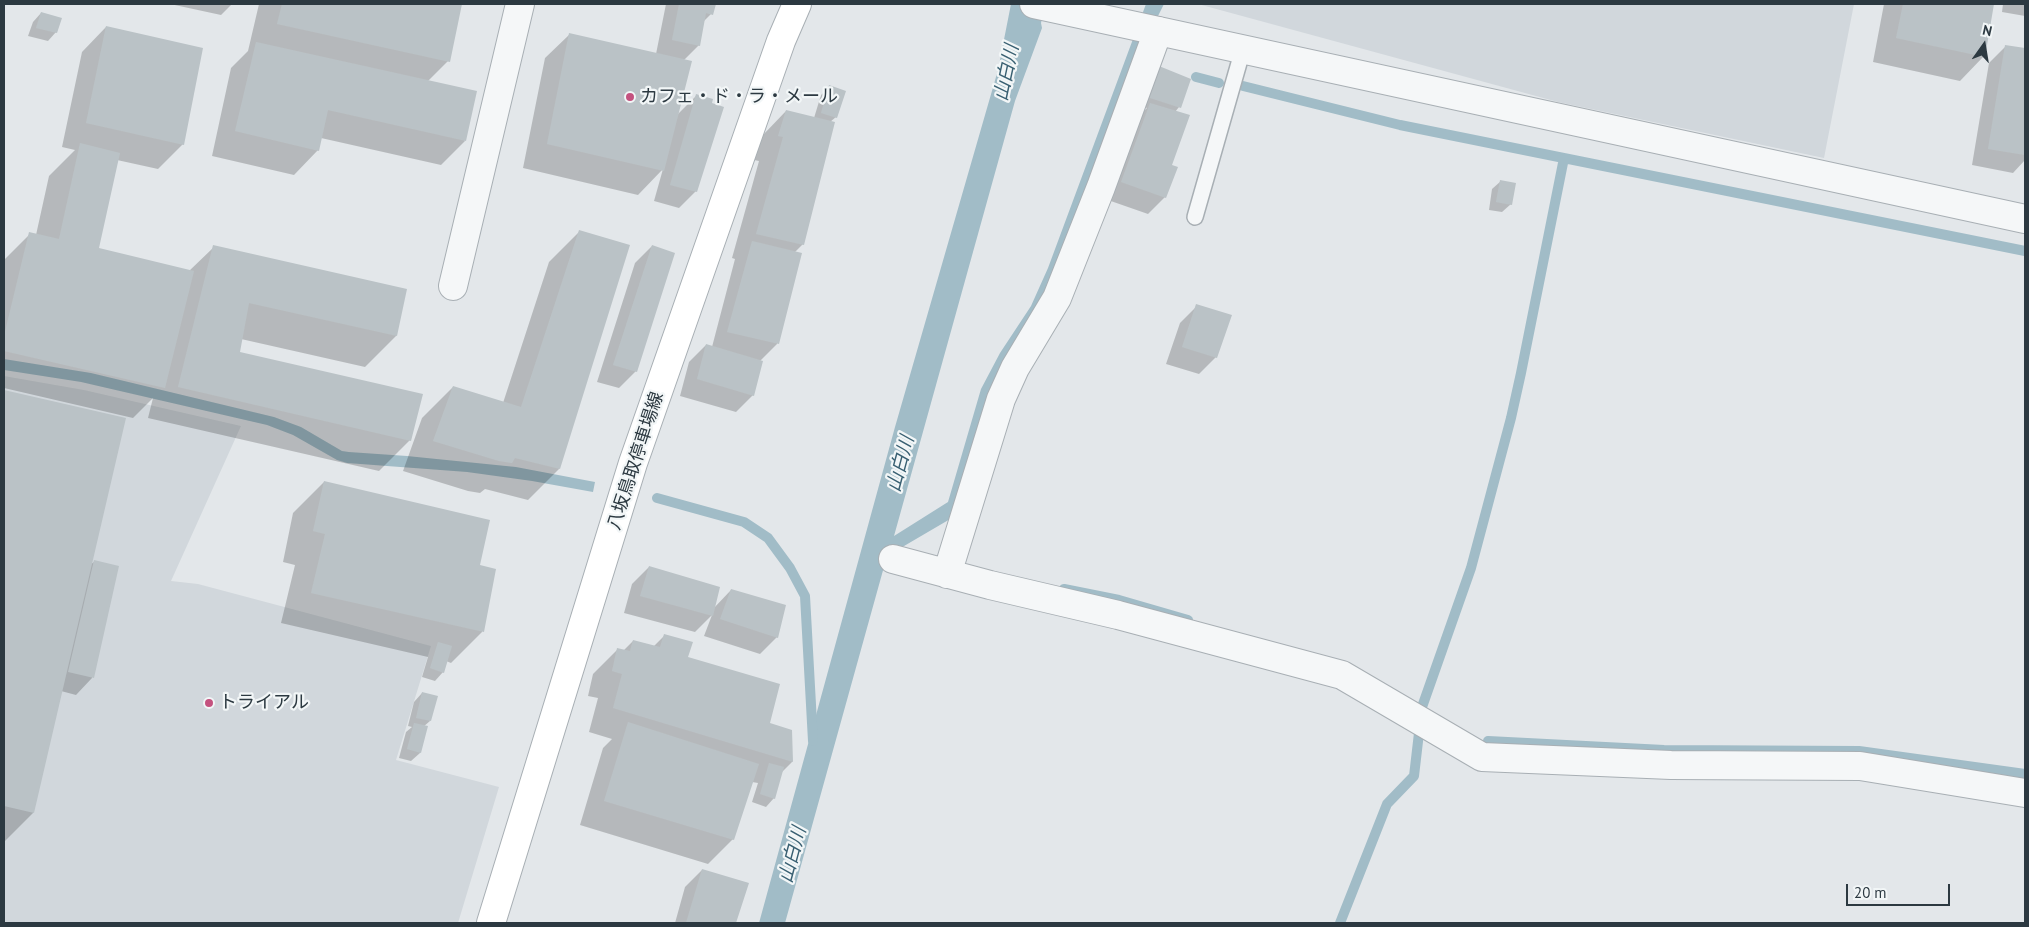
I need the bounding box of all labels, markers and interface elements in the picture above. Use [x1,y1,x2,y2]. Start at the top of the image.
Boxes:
north arrow [1959,20,2009,70]
text: N [1981,21,1994,40]
water label: 山白川 [990,43,1024,103]
place label: カフェ・ド・ラ・メール [640,86,838,108]
marker: カフェ・ド・ラ・メール [624,91,636,103]
street label: 八坂鳥取停車場線 [603,389,669,533]
water label: 山白川 [883,434,919,494]
place label: トライアル [219,692,309,714]
marker: トライアル [203,697,215,709]
water label: 山白川 [775,825,811,885]
scale bar [1849,874,1953,906]
text: 20 m [1854,883,1887,902]

